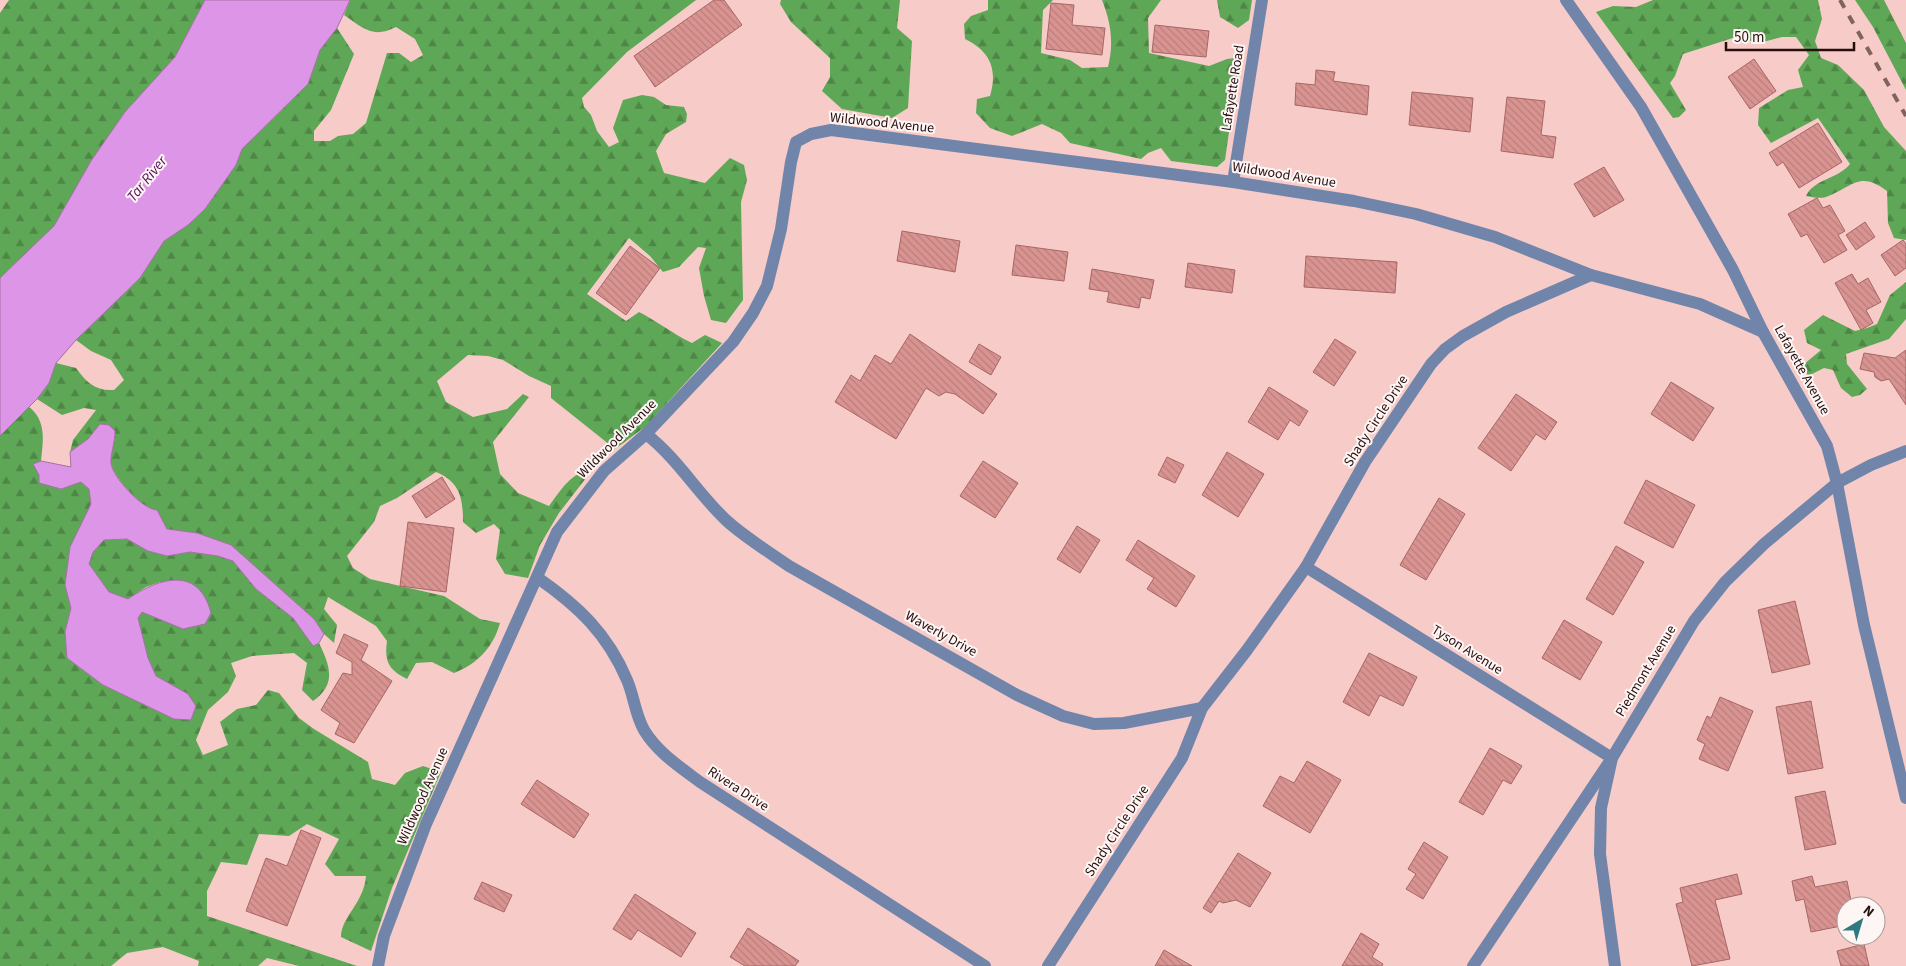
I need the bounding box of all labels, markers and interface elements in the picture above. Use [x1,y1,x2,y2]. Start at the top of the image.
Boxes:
scale bar [1726,20,1854,52]
text: 50 m [1734,27,1764,48]
street label: Lafayette Road [1216,44,1250,132]
street label: Wildwood Avenue [829,108,935,138]
water label: Tar River [122,151,173,206]
street label: Wildwood Avenue [1231,157,1337,193]
street label: Lafayette Avenue [1769,321,1835,419]
street label: Shady Circle Drive [1339,371,1413,471]
street label: Wildwood Avenue [573,395,661,483]
street label: Waverly Drive [901,606,981,662]
street label: Tyson Avenue [1428,620,1507,680]
street label: Piedmont Avenue [1611,621,1681,721]
street label: Wildwood Avenue [393,744,453,848]
street label: Rivera Drive [703,762,773,816]
street label: Shady Circle Drive [1080,781,1154,881]
north arrow [1836,896,1886,946]
text: N [1859,901,1878,922]

